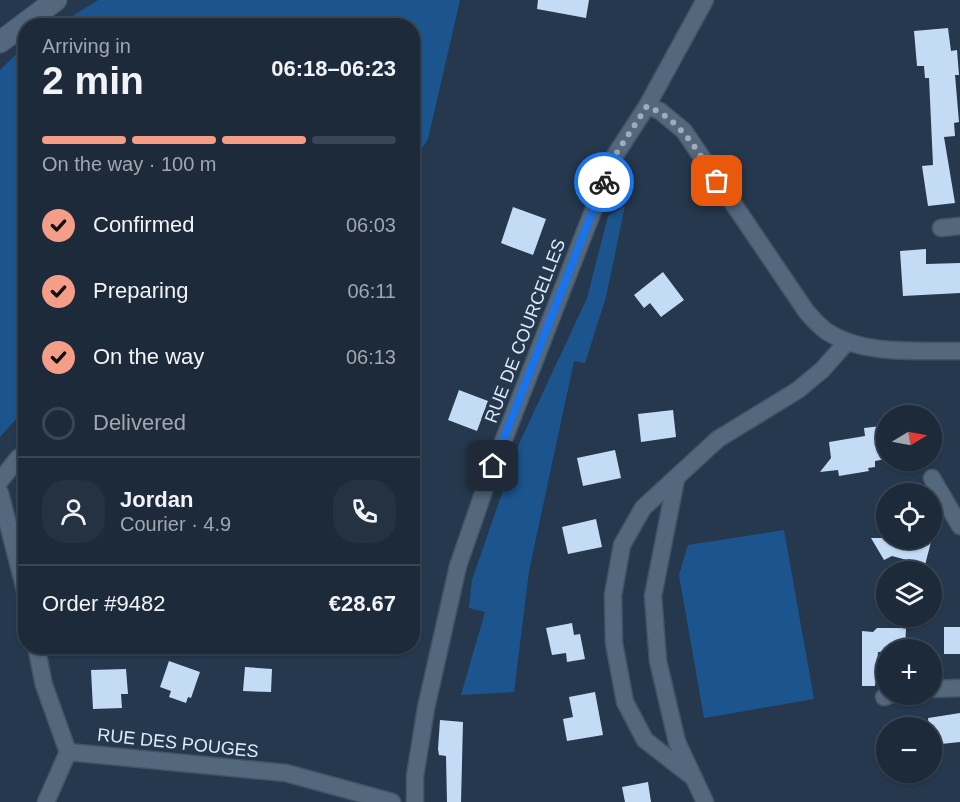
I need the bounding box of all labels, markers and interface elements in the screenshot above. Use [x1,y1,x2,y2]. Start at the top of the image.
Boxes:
text: Arriving in [42,35,131,57]
text: 06:18–06:23 [271,56,396,81]
text: 2 min [42,59,144,102]
courier [574,152,634,212]
text: On the way · 100 m [42,153,217,175]
pin [691,155,742,206]
icon: bag [700,164,733,197]
icon: bike [588,166,621,199]
icon: check [42,209,75,242]
text: Confirmed [93,212,194,237]
text: 06:03 [346,214,396,236]
street label: RUE DE COURCELLES [481,236,569,426]
icon: check [42,275,75,308]
text: Preparing [93,278,188,303]
text: 06:11 [347,280,396,302]
icon: check [42,341,75,374]
text: On the way [93,344,204,369]
text: 06:13 [346,346,396,368]
north arrow [876,405,942,471]
map controls [876,405,942,783]
text: Delivered [93,410,186,435]
pin [467,440,518,491]
icon: home [476,449,509,482]
button: person [42,480,105,543]
button: phone [333,480,396,543]
button: locate [876,483,942,549]
text: Jordan [120,487,193,512]
text: Courier · 4.9 [120,513,231,535]
button: layers [876,561,942,627]
text: Order #9482 [42,591,166,616]
text: €28.67 [329,591,396,616]
button: + [876,639,942,705]
button: − [876,717,942,783]
street label: RUE DES POUGES [96,725,260,761]

